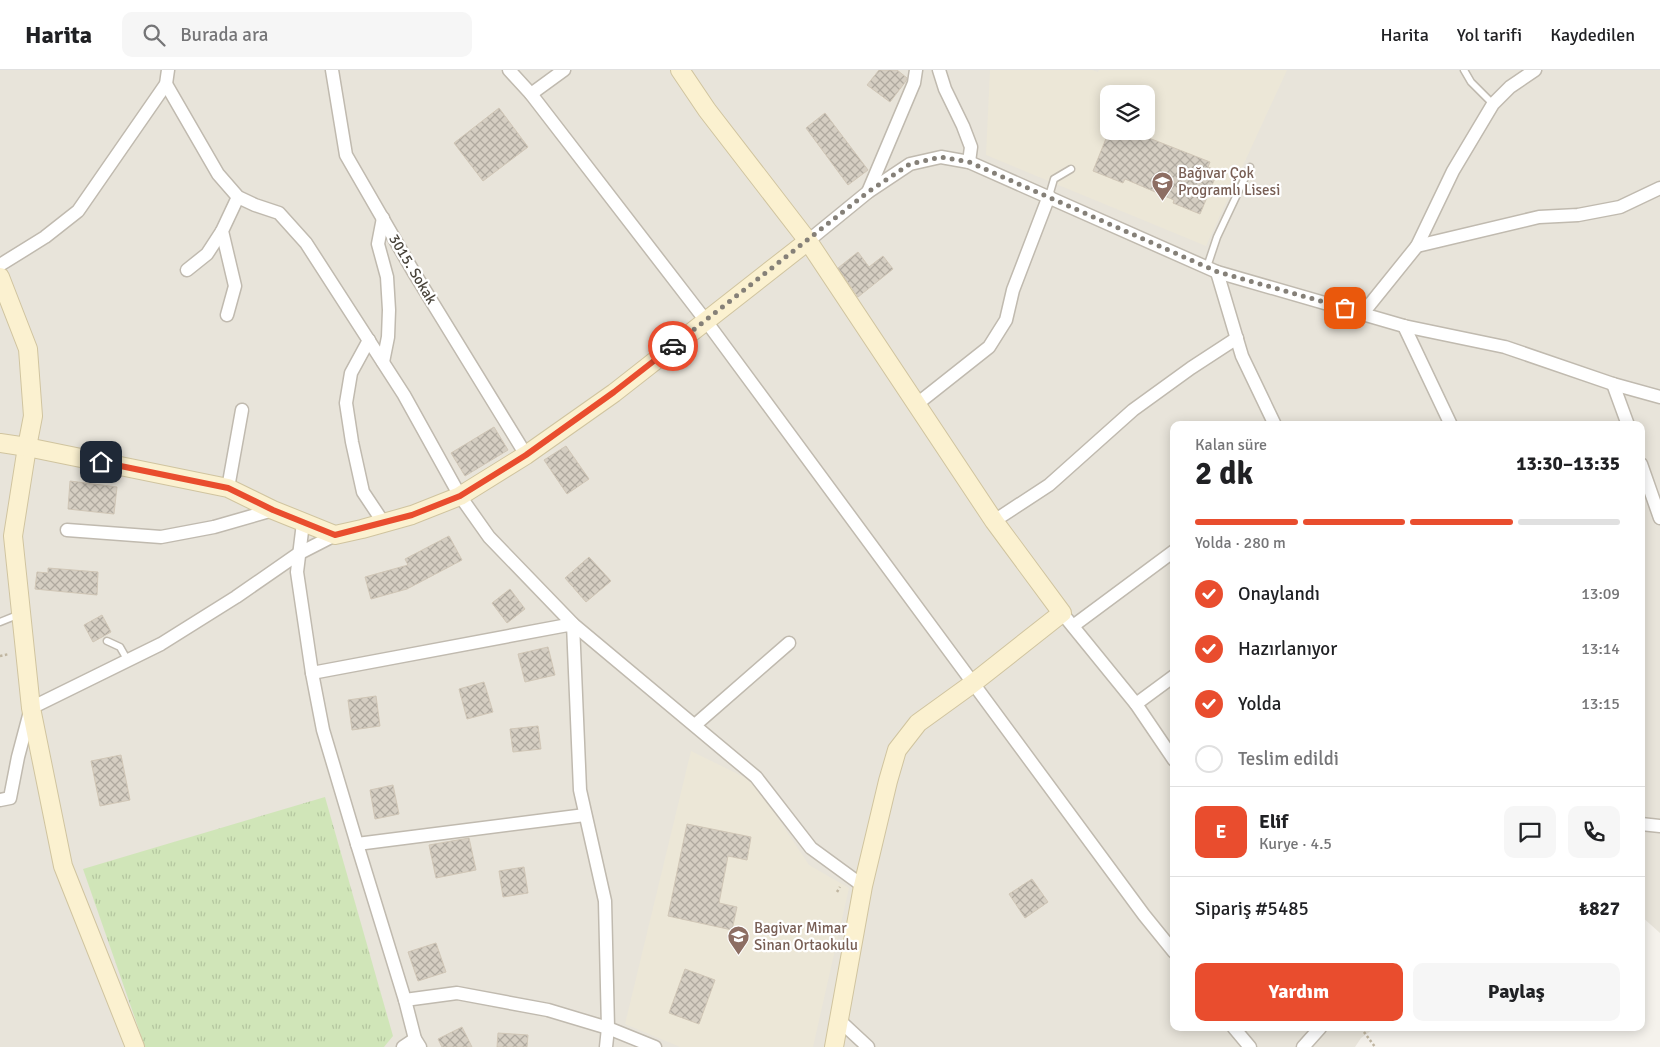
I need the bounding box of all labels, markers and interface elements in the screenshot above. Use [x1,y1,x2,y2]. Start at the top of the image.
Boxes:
search box [122,12,472,57]
text: Harita [25,20,92,50]
icon: search [140,21,168,49]
text: Burada ara [180,23,268,47]
text: Harita [1380,24,1429,46]
text: Yol tarifi [1457,24,1522,46]
text: Kaydedilen [1550,24,1635,46]
map controls [1100,85,1155,140]
button: layers [1100,85,1155,140]
place label: Bağıvar Çok Programlı Lisesi [1178,164,1280,199]
school or university icon: Bağıvar Çok Programlı Lisesi [1150,170,1174,201]
street label: 3015. Sokak [385,231,441,308]
pin [1324,287,1366,329]
icon: bag [1331,294,1359,322]
courier [648,321,698,371]
icon: car [659,332,687,360]
text: Kalan süre [1195,435,1267,455]
pin [80,441,122,483]
icon: home [87,448,115,476]
text: 13:30–13:35 [1516,452,1620,476]
text: 2 dk [1195,454,1253,493]
text: Yolda · 280 m [1195,533,1286,553]
icon: check [1195,580,1223,608]
text: Onaylandı [1238,582,1320,606]
text: 13:09 [1581,584,1620,604]
icon: check [1195,635,1223,663]
text: Hazırlanıyor [1238,637,1337,661]
text: 13:14 [1581,639,1620,659]
icon: check [1195,690,1223,718]
text: Yolda [1238,692,1282,716]
text: 13:15 [1581,694,1620,714]
text: Teslim edildi [1238,747,1339,771]
button: chat [1504,806,1556,858]
button: phone [1568,806,1620,858]
text: Elif [1259,810,1288,834]
text: E [1216,820,1226,844]
text: Kurye · 4.5 [1259,834,1332,854]
text: Sipariş #5485 [1195,897,1309,921]
text: ₺827 [1579,897,1620,921]
place label: Bagivar Mimar Sinan Ortaokulu [754,919,858,954]
school or university icon: Bagivar Mimar Sinan Ortaokulu [726,925,750,956]
button: Yardım [1195,963,1403,1021]
button: Paylaş [1413,963,1620,1021]

